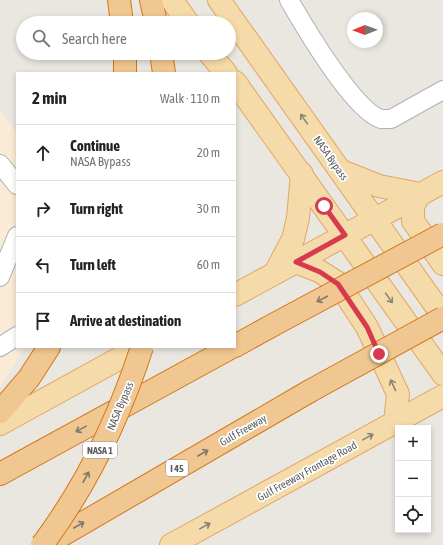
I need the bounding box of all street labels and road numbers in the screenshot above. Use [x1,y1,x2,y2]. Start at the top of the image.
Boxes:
street label: NASA Bypass [311,134,351,183]
street label: NASA Bypass [104,380,136,432]
street label: Gulf Freeway [217,412,269,448]
street label: Gulf Freeway Frontage Road [255,439,359,503]
road number: NASA 1 [83,442,117,458]
road number: I 45 [166,460,188,476]

